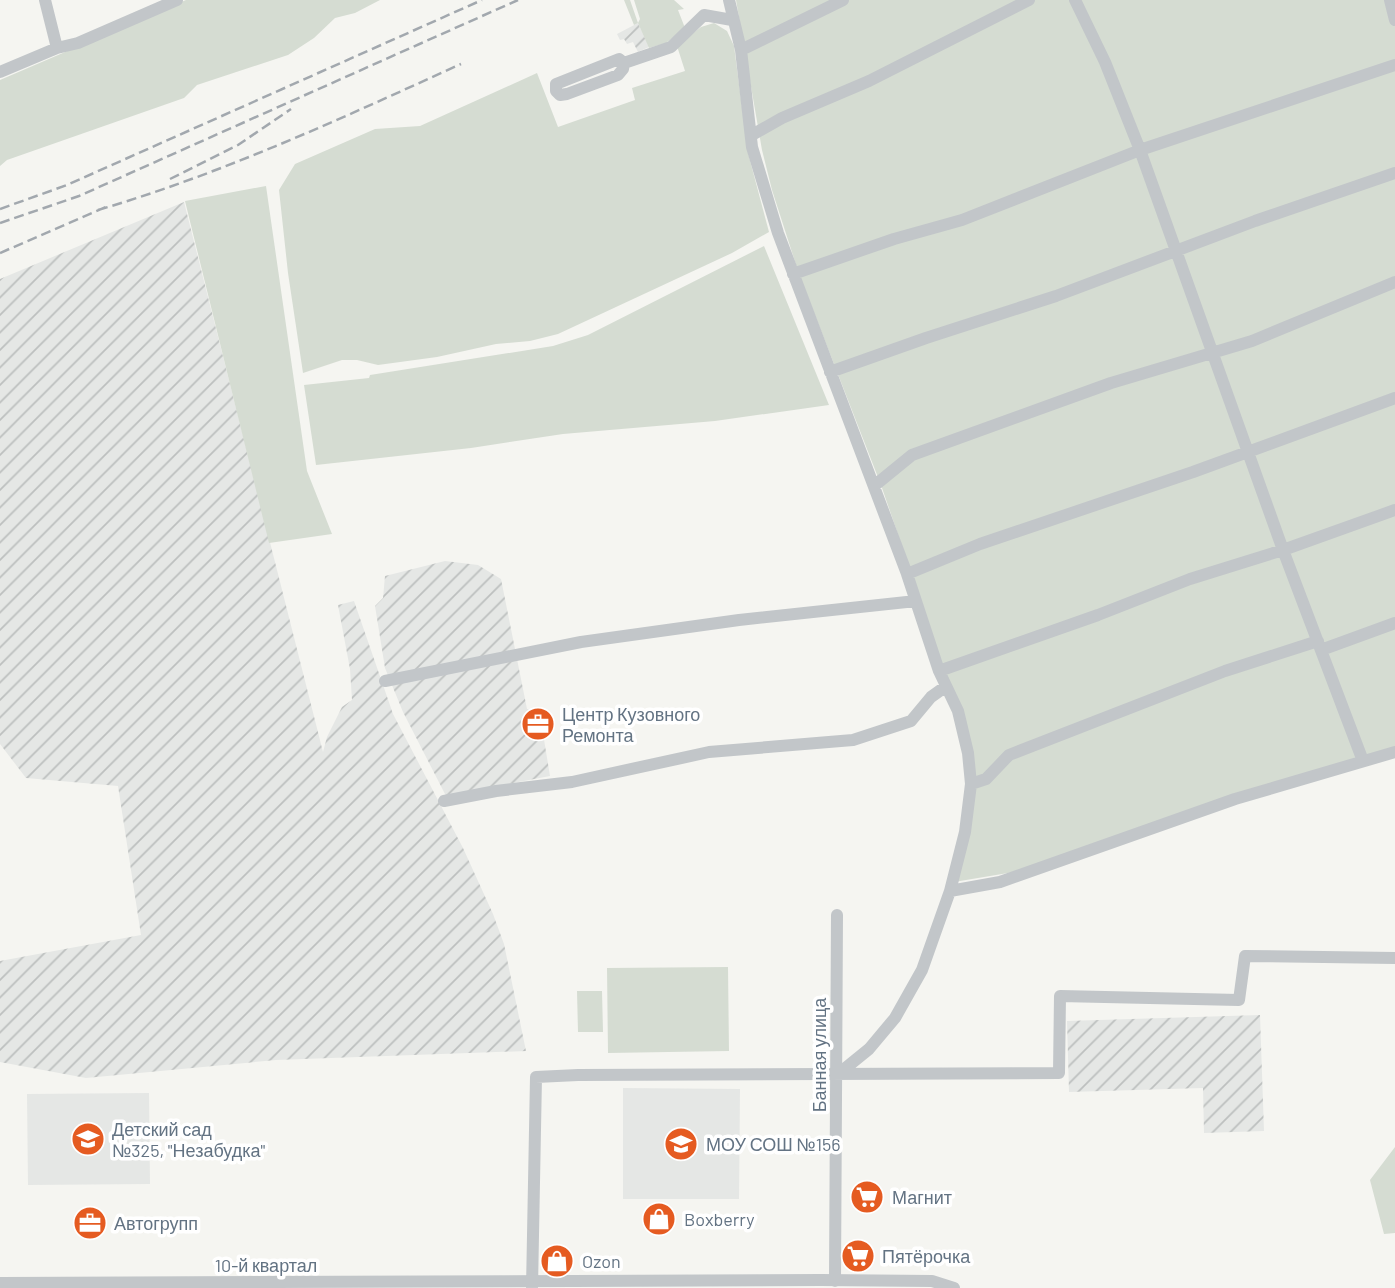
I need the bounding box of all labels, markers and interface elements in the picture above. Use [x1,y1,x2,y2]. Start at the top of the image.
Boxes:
place label: Центр Кузовного Ремонта [562,703,700,746]
office icon: Центр Кузовного Ремонта [519,705,557,743]
street label: Банная улица [808,997,830,1112]
place label: Детский сад №325, "Незабудка" [112,1118,266,1161]
school or university icon: Детский сад №325, "Незабудка" [69,1120,107,1158]
school or university icon: МОУ СОШ №156 [662,1125,700,1163]
place label: МОУ СОШ №156 [706,1133,840,1155]
supermarket icon: Магнит [848,1178,886,1216]
place label: Магнит [892,1186,952,1208]
shop icon: Boxberry [640,1200,678,1238]
office icon: Автогрупп [71,1204,109,1242]
place label: Boxberry [684,1208,755,1230]
place label: Автогрупп [114,1212,198,1234]
supermarket icon: Пятёрочка [839,1237,877,1275]
shop icon: Ozon [538,1242,576,1280]
place label: Пятёрочка [882,1245,971,1267]
place label: Ozon [582,1250,621,1272]
street label: 10-й квартал [215,1254,317,1276]

